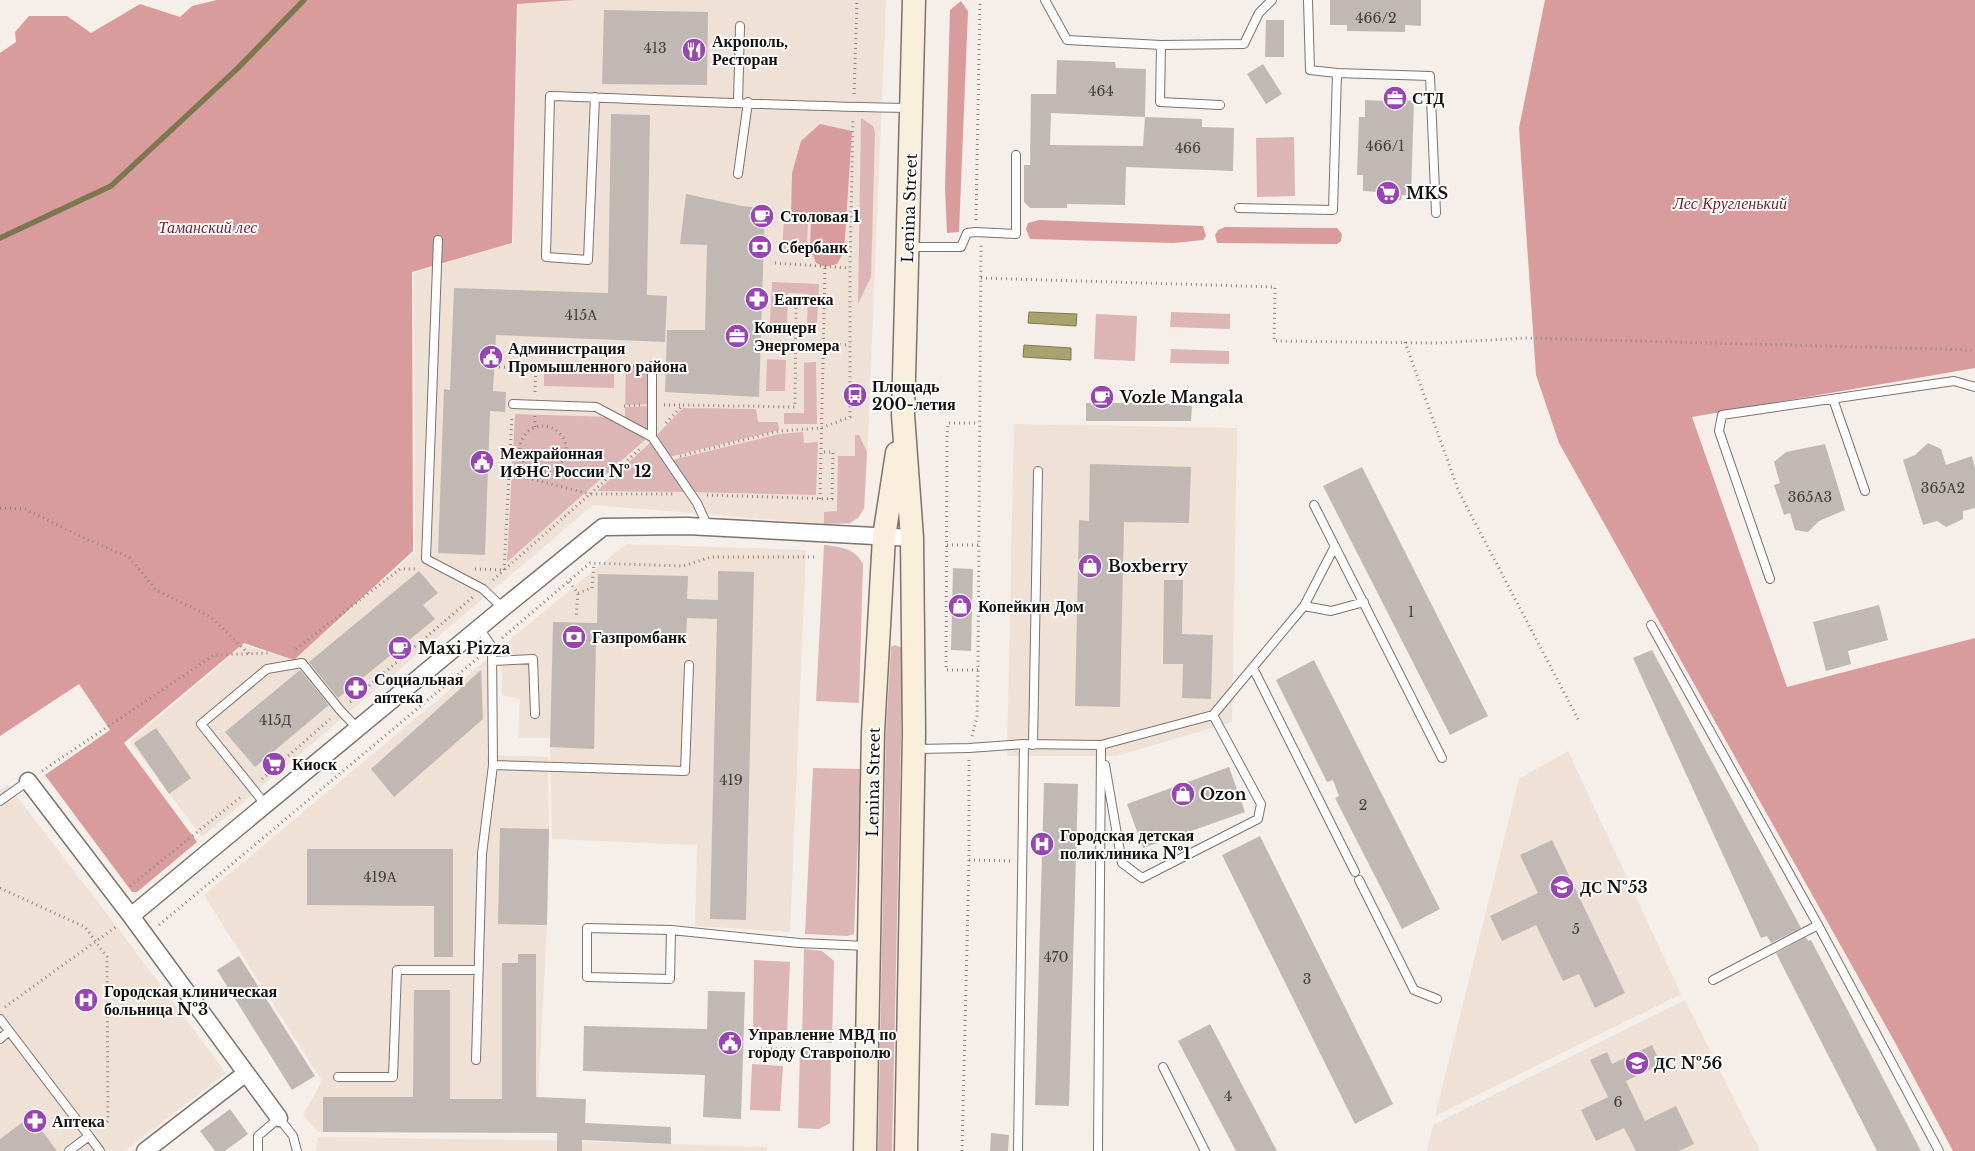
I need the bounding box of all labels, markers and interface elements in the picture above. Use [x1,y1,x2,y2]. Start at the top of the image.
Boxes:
house number: 466/2 [1355,9,1397,27]
place label: Акрополь, Ресторан [712,31,788,69]
restaurant icon: Акрополь, Ресторан [681,37,707,63]
house number: 413 [643,39,667,57]
house number: 464 [1088,82,1114,100]
office icon: СТД [1382,85,1408,111]
place label: СТД [1412,88,1444,108]
house number: 466/1 [1366,137,1404,155]
house number: 466 [1175,139,1201,157]
street label: Lenina Street [897,153,921,263]
supermarket icon: MKS [1375,180,1401,206]
place label: MKS [1406,183,1448,203]
park label: Лес Кругленький [1672,193,1787,213]
cafe icon: Столовая 1 [749,203,775,229]
place label: Столовая 1 [780,206,860,226]
park label: Таманский лес [159,217,257,237]
bank icon: Сбербанк [747,234,773,260]
place label: Сбербанк [778,237,849,257]
pharmacy icon: Еаптека [744,286,770,312]
place label: Еаптека [774,289,834,309]
house number: 415А [565,306,598,324]
place label: Концерн Энергомера [754,317,840,355]
office icon: Концерн Энергомера [724,323,750,349]
place label: Администрация Промышленного района [508,338,687,376]
public building icon: Администрация Промышленного района [478,344,504,370]
place label: Площадь 200-летия [872,376,956,414]
bus stop icon: Площадь 200-летия [842,382,868,408]
cafe icon: Vozle Mangala [1089,384,1115,410]
place label: Vozle Mangala [1119,387,1243,407]
place label: Межрайонная ИФНС России № 12 [500,443,652,481]
public building icon: Межрайонная ИФНС России № 12 [469,449,495,475]
house number: 365А2 [1921,479,1965,497]
house number: 365А3 [1788,488,1832,506]
shop icon: Boxberry [1077,553,1103,579]
place label: Boxberry [1108,556,1188,576]
shop icon: Копейкин Дом [947,593,973,619]
place label: Копейкин Дом [978,596,1084,616]
house number: 1 [1408,603,1414,621]
bank icon: Газпромбанк [561,624,587,650]
place label: Газпромбанк [592,627,687,647]
cafe icon: Maxi Pizza [387,635,413,661]
place label: Maxi Pizza [418,638,511,658]
place label: Социальная аптека [374,669,464,707]
pharmacy icon: Социальная аптека [343,675,369,701]
house number: 415Д [259,711,291,729]
street label: Lenina Street [862,727,884,837]
supermarket icon: Киоск [261,751,287,777]
place label: Киоск [292,754,338,774]
house number: 419 [719,771,743,789]
shop icon: Ozon [1170,781,1196,807]
place label: Ozon [1200,784,1247,804]
house number: 2 [1359,796,1367,814]
place label: Городская детская поликлиника №1 [1060,825,1195,863]
hospital icon: Городская детская поликлиника №1 [1029,831,1055,857]
house number: 419А [363,868,398,886]
school or university icon: ДС №53 [1549,874,1575,900]
place label: ДС №53 [1580,877,1648,897]
house number: 5 [1572,920,1580,938]
house number: 470 [1043,948,1069,966]
house number: 3 [1303,970,1311,988]
place label: Городская клиническая больница №3 [104,981,278,1019]
hospital icon: Городская клиническая больница №3 [73,987,99,1013]
place label: Управление МВД по городу Ставрополю [748,1024,897,1062]
public building icon: Управление МВД по городу Ставрополю [717,1030,743,1056]
school or university icon: ДС №56 [1624,1050,1650,1076]
place label: ДС №56 [1654,1053,1723,1073]
house number: 4 [1224,1087,1232,1105]
house number: 6 [1613,1093,1623,1111]
pharmacy icon: Аптека [22,1108,48,1134]
place label: Аптека [52,1111,105,1131]

